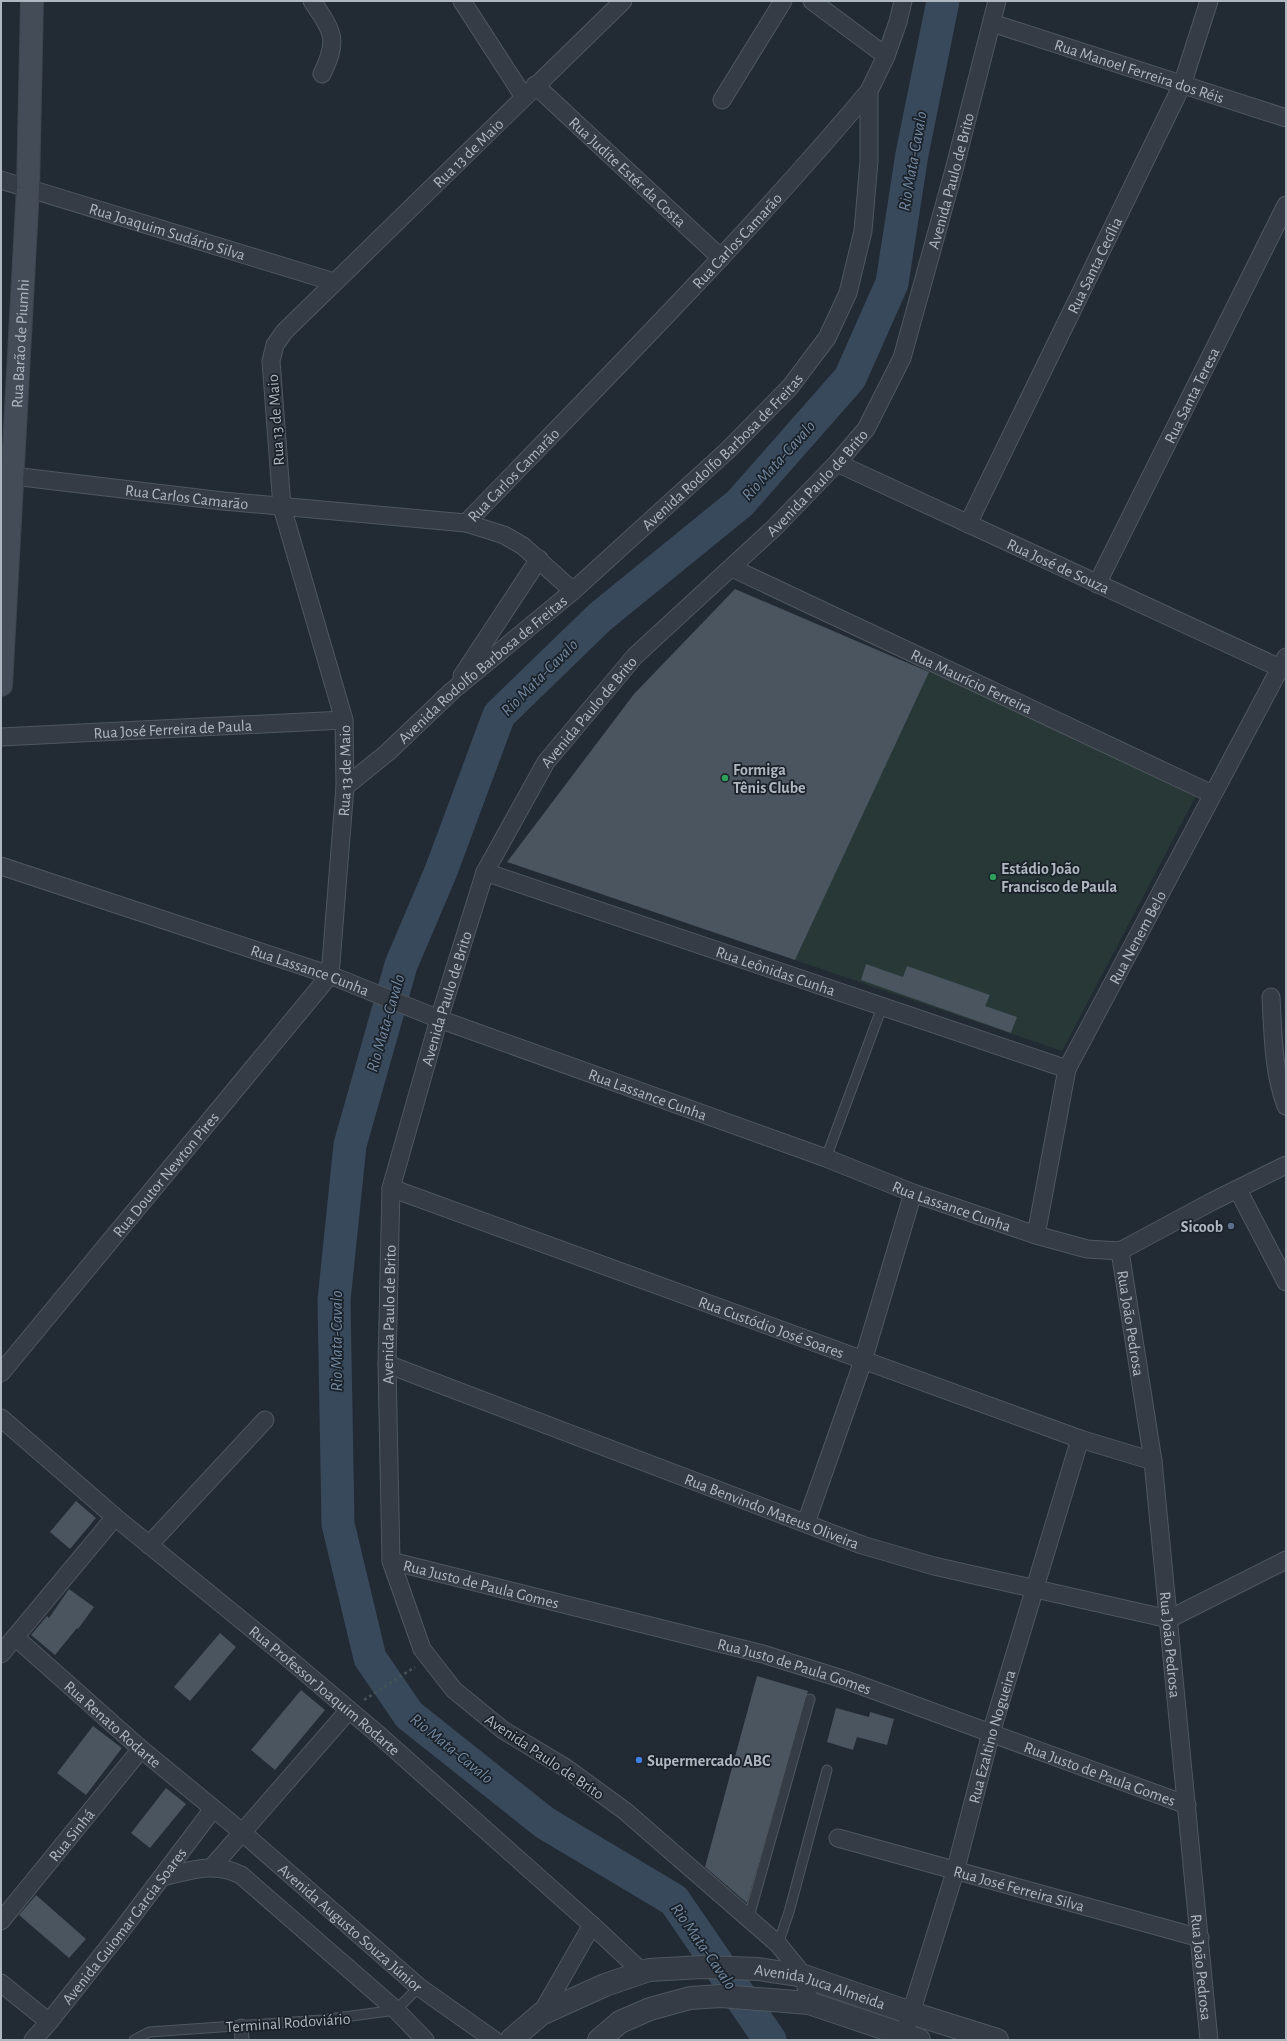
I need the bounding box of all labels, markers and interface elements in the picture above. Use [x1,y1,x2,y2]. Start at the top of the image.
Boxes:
street label: Rua Manoel Ferreira dos Réis [1052,37,1226,106]
water label: Rio Mata-Cavalo [895,110,930,212]
street label: Avenida Paulo de Brito [926,111,977,251]
street label: Rua Judite Estér da Costa [566,114,689,230]
street label: Rua 13 de Maio [430,116,507,191]
street label: Rua Carlos Camarão [690,190,785,292]
street label: Rua Joaquim Sudário Silva [87,200,247,263]
street label: Rua Santa Cecília [1065,215,1125,316]
street label: Rua Barão de Piumhi [9,279,32,408]
street label: Rua Santa Teresa [1162,345,1223,446]
street label: Avenida Rodolfo Barbosa de Freitas [639,371,806,533]
street label: Rua 13 de Maio [265,374,287,466]
water label: Rio Mata-Cavalo [738,417,818,503]
street label: Rua Carlos Camarão [465,425,563,525]
street label: Avenida Paulo de Brito [764,426,871,540]
street label: Rua Carlos Camarão [124,482,249,512]
street label: Rua José de Souza [1004,536,1112,597]
street label: Avenida Rodolfo Barbosa de Freitas [395,593,570,747]
water label: Rio Mata-Cavalo [498,636,581,719]
street label: Rua Maurício Ferreira [908,646,1034,717]
street label: Avenida Paulo de Brito [538,653,640,771]
street label: Rua José Ferreira de Paula [93,718,253,741]
street label: Rua 13 de Maio [336,725,354,817]
place label: Formiga Tênis Clube [733,762,806,796]
marker: Formiga Tênis Clube [720,773,730,783]
place label: Estádio João Francisco de Paula [1001,861,1117,895]
marker: Estádio João Francisco de Paula [988,872,998,882]
street label: Rua Nenem Belo [1107,888,1169,987]
street label: Avenida Paulo de Brito [419,929,475,1068]
street label: Rua Lassance Cunha [249,942,371,999]
street label: Rua Leônidas Cunha [714,944,837,999]
water label: Rio Mata-Cavalo [363,972,408,1074]
street label: Rua Lassance Cunha [586,1066,709,1124]
street label: Rua Doutor Newton Pires [110,1109,222,1240]
street label: Rua Lassance Cunha [890,1179,1013,1235]
place label: Sicoob [1181,1219,1223,1235]
marker: Sicoob [1226,1221,1236,1231]
street label: Avenida Paulo de Brito [380,1244,399,1385]
street label: Rua João Pedrosa [1114,1269,1147,1377]
water label: Rio Mata-Cavalo [328,1291,345,1391]
street label: Rua Custódio José Soares [696,1294,846,1361]
street label: Rua Benvindo Mateus Oliveira [682,1471,861,1552]
street label: Rua Justo de Paula Gomes [401,1557,561,1612]
street label: Rua João Pedrosa [1157,1591,1183,1699]
street label: Rua Professor Joaquim Rodarte [246,1623,403,1759]
street label: Rua Justo de Paula Gomes [716,1636,873,1698]
street label: Rua Ezaltino Nogueira [966,1668,1019,1805]
street label: Rua Renato Rodarte [61,1678,164,1771]
water label: Rio Mata-Cavalo [407,1710,496,1787]
street label: Avenida Paulo de Brito [482,1711,607,1803]
street label: Rua Justo de Paula Gomes [1022,1739,1178,1809]
place label: Supermercado ABC [647,1753,771,1769]
marker: Supermercado ABC [634,1755,644,1765]
street label: Rua Sinhá [46,1806,98,1865]
street label: Avenida Guiomar Garcia Soares [59,1845,190,2008]
street label: Avenida Augusto Souza Júnior [275,1861,426,1996]
street label: Rua José Ferreira Silva [952,1863,1086,1915]
water label: Rio Mata-Cavalo [668,1900,739,1992]
street label: Rua João Pedrosa [1188,1913,1214,2021]
street label: Avenida Juca Almeida [753,1962,887,2012]
street label: Terminal Rodoviário [225,2011,351,2035]

